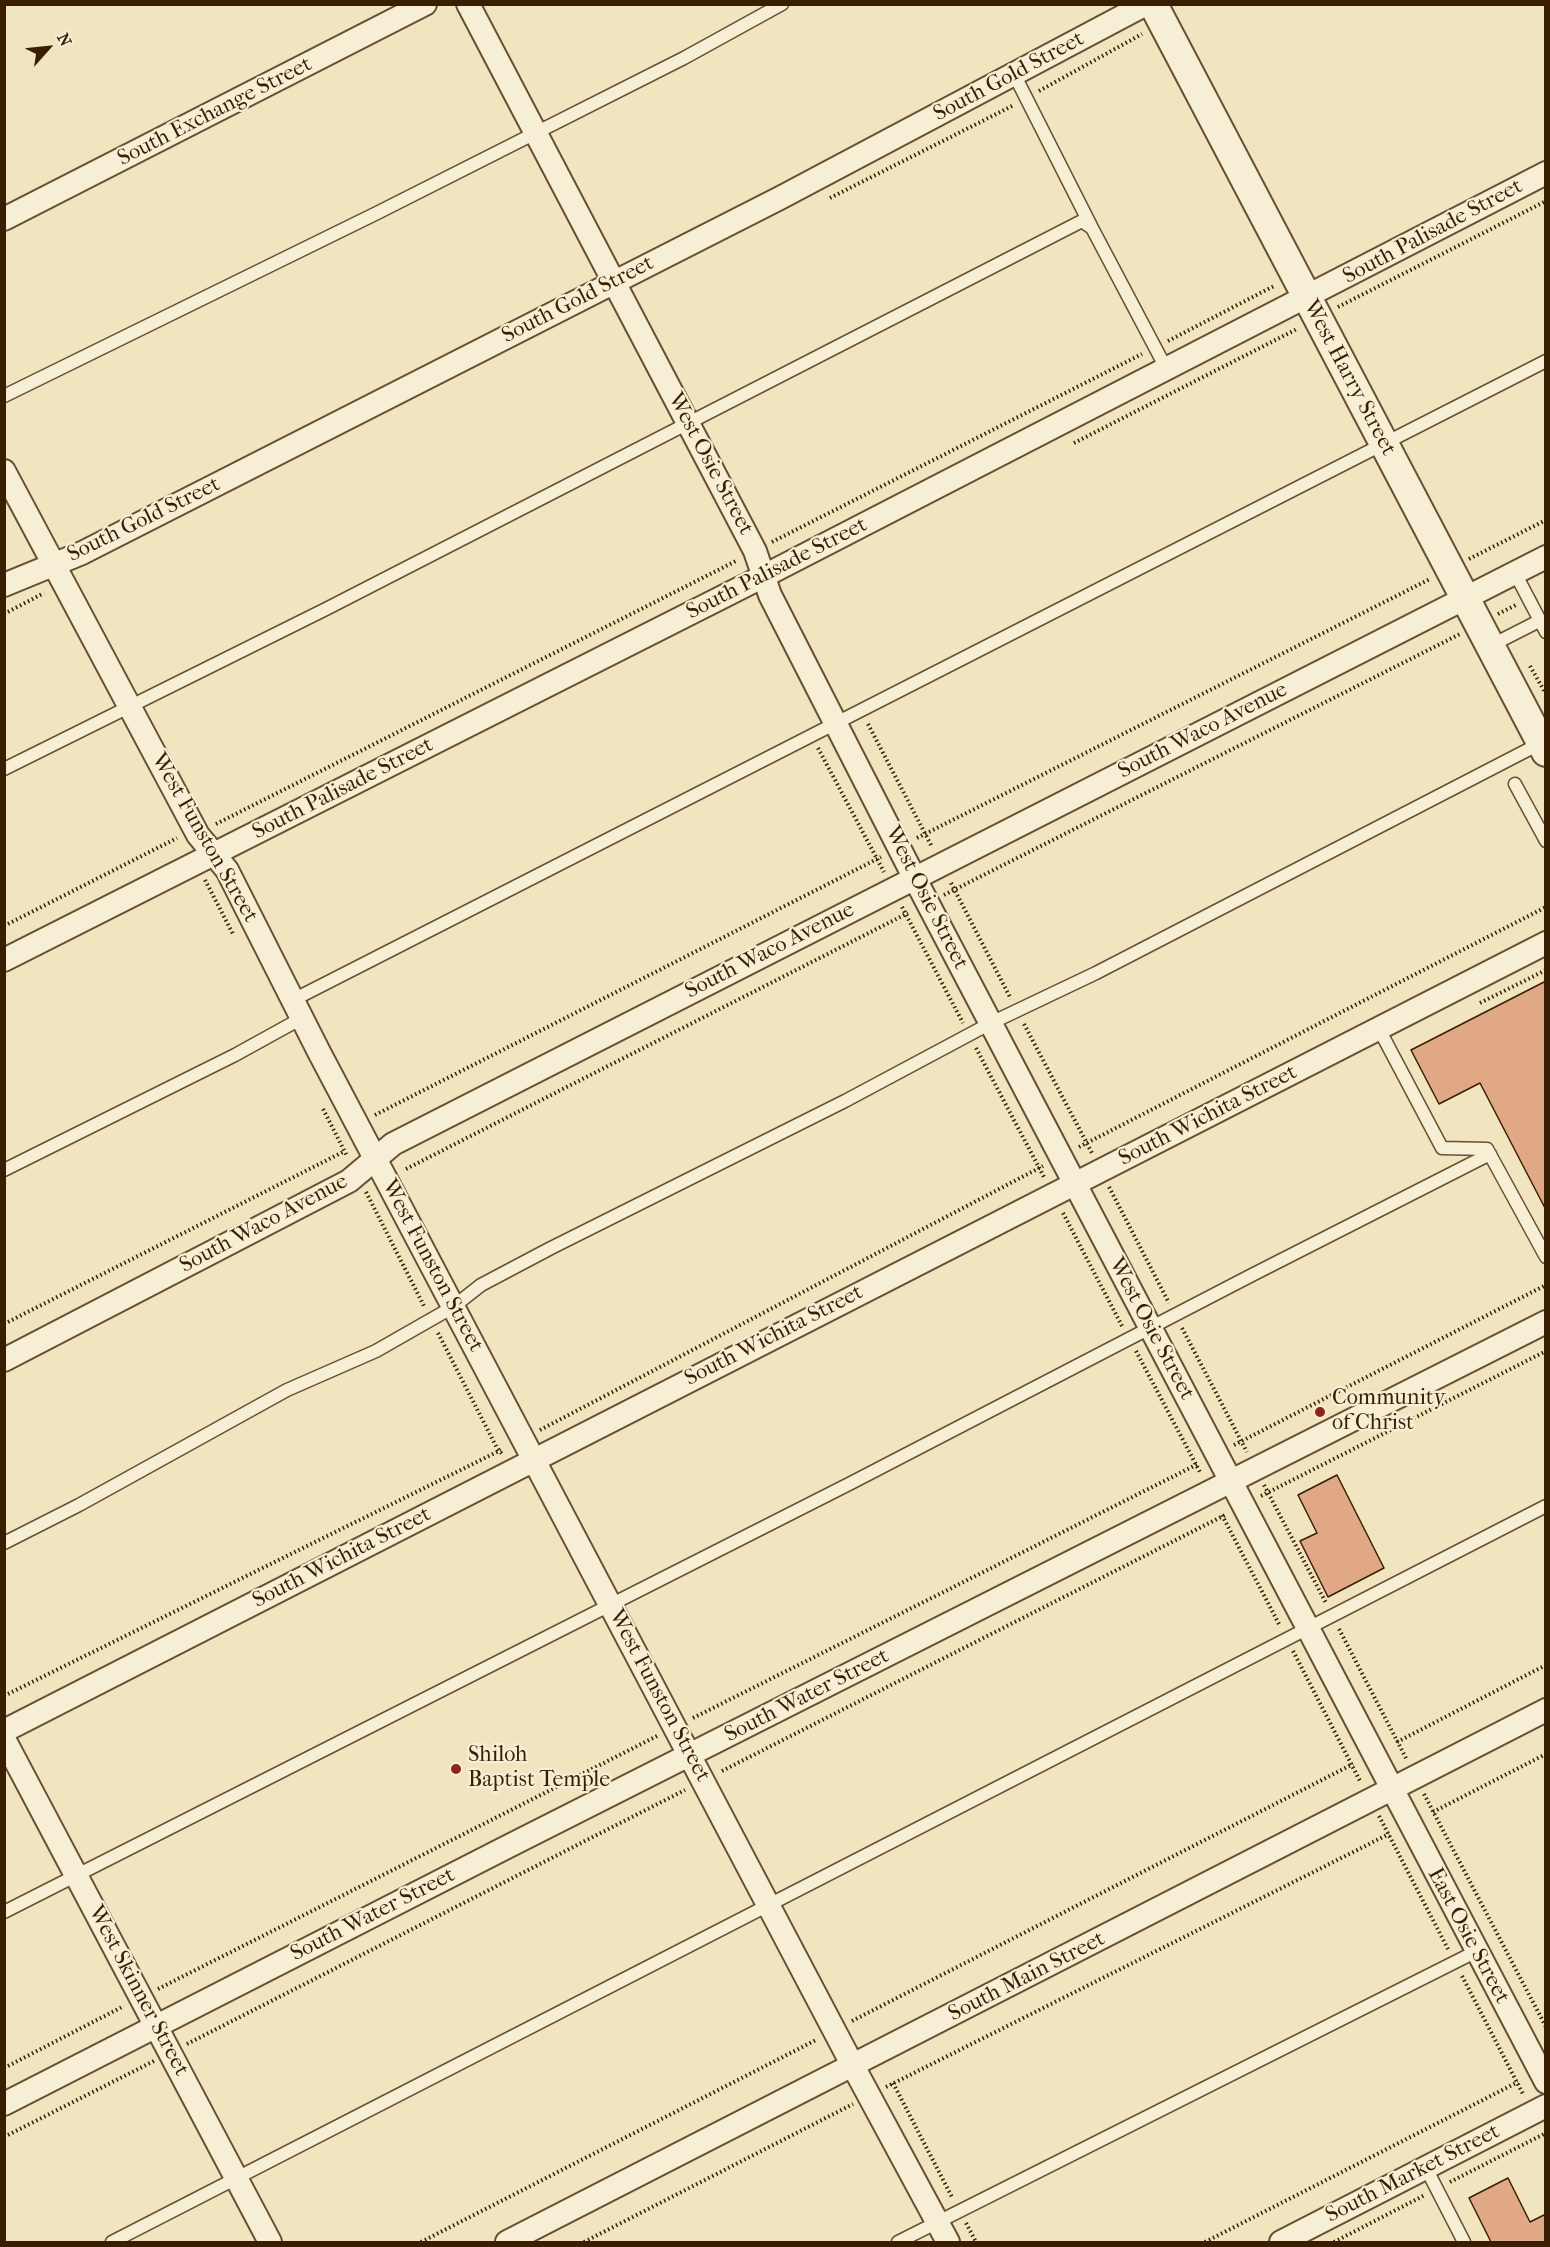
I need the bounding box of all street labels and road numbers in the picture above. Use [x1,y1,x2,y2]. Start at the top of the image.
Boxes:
street label: South Gold Street [929,26,1089,128]
street label: South Exchange Street [113,52,317,172]
street label: South Palisade Street [1339,174,1527,290]
street label: South Gold Street [498,250,658,350]
street label: West Harry Street [1297,296,1401,460]
street label: West Osie Street [661,388,759,540]
street label: South Gold Street [63,472,225,568]
street label: South Palisade Street [682,512,872,626]
street label: South Waco Avenue [1114,677,1292,785]
street label: South Palisade Street [248,732,438,846]
street label: West Funston Street [145,749,263,927]
street label: West Osie Street [879,822,973,974]
street label: South Waco Avenue [681,897,859,1005]
street label: South Wichita Street [1114,1060,1302,1172]
street label: South Waco Avenue [175,1169,353,1279]
street label: West Funston Street [375,1175,489,1357]
street label: West Osie Street [1102,1253,1200,1405]
street label: South Wichita Street [680,1280,868,1392]
street label: South Wichita Street [248,1502,436,1614]
street label: West Funston Street [602,1605,716,1787]
street label: South Water Street [720,1643,894,1749]
street label: South Water Street [286,1862,460,1968]
street label: East Osie Street [1421,1864,1515,2008]
street label: West Skinner Street [82,1901,194,2081]
street label: South Main Street [944,1926,1110,2028]
street label: South Market Street [1322,2119,1504,2229]

